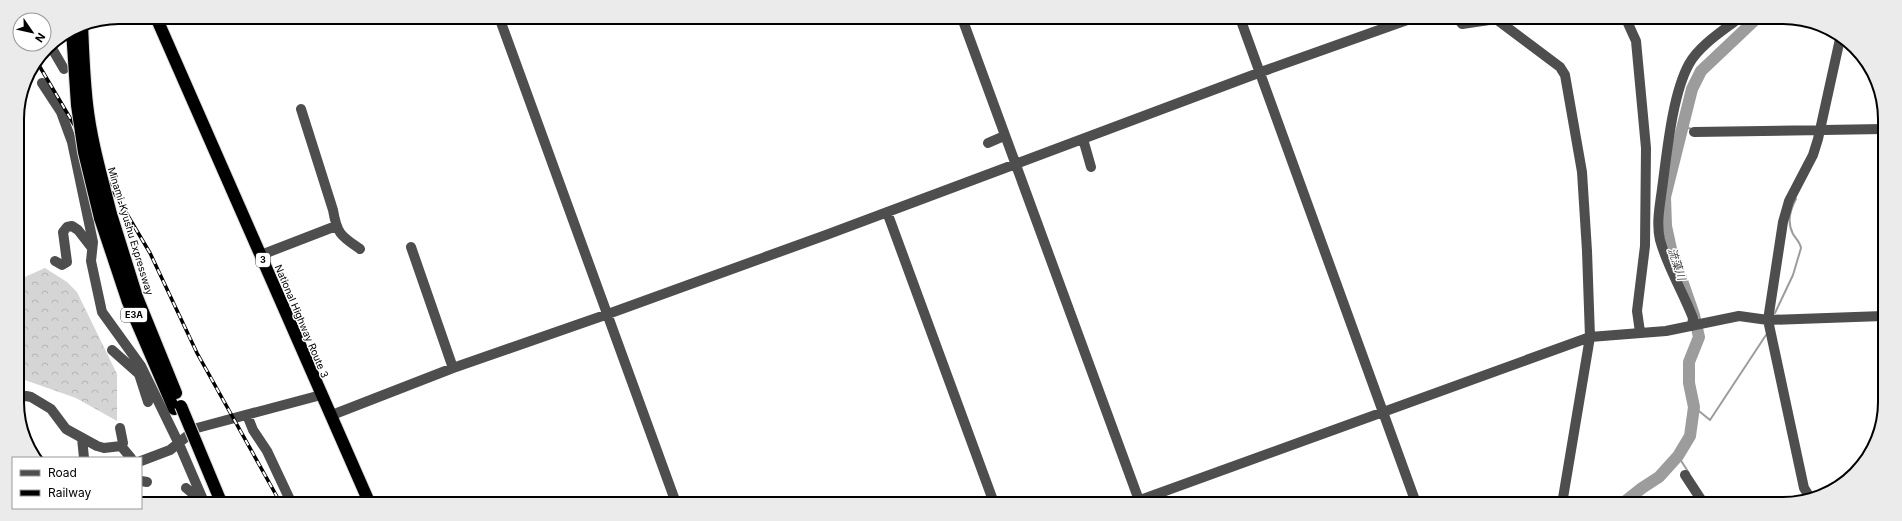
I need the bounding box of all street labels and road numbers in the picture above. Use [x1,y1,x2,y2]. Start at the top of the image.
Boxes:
street label: Minami-Kyushu Expressway [106,165,156,297]
road number: 3 [256,253,270,267]
street label: National Highway Route 3 [273,263,331,379]
road number: E3A [121,308,147,322]

